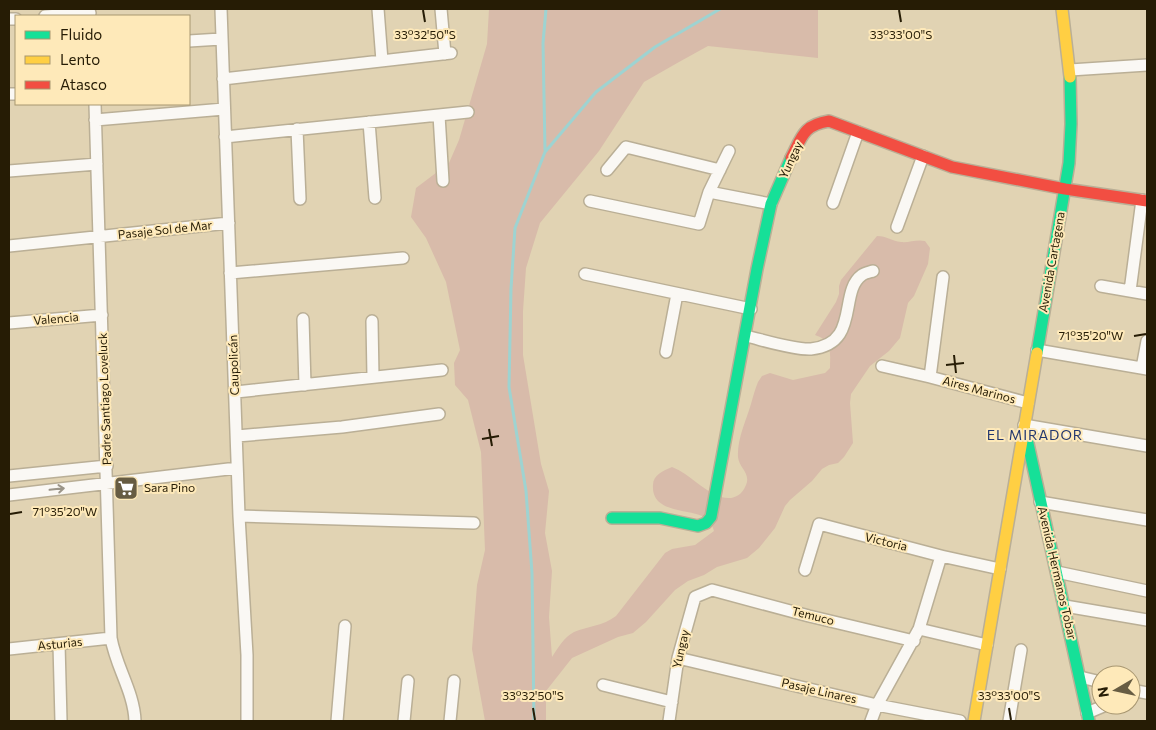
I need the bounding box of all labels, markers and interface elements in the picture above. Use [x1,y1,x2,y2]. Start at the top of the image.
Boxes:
legend [15,15,190,105]
text: Fluido [60,25,102,43]
text: 33°32'50"S [394,27,456,41]
text: 33°33'00"S [870,27,932,41]
text: Lento [60,50,100,68]
text: Atasco [60,75,107,93]
street label: Yungay [775,139,805,180]
street label: Avenida Cartagena [1035,210,1067,313]
street label: Pasaje Sol de Mar [117,217,213,241]
street label: Valencia [33,309,79,327]
text: 71°35'20"W [1059,328,1123,342]
street label: Padre Santiago Loveluck [95,332,113,466]
street label: Caupolicán [225,334,241,396]
street label: Aires Marinos [941,373,1017,405]
district label: EL MIRADOR [987,426,1083,443]
supermarket icon: Sara Pino [113,475,139,501]
place label: Sara Pino [144,480,195,494]
one-way arrow [49,484,65,494]
text: 71°35'20"W [33,504,97,518]
street label: Avenida Hermanos Tobar [1036,505,1080,641]
street label: Victoria [863,529,909,553]
street label: Temuco [791,603,836,627]
street label: Yungay [669,628,691,670]
street label: Asturias [37,634,83,652]
north arrow [1091,665,1141,715]
street label: Pasaje Linares [780,675,858,705]
text: N [1093,686,1112,699]
text: 33°32'50"S [502,688,564,702]
text: 33°33'00"S [978,688,1040,702]

